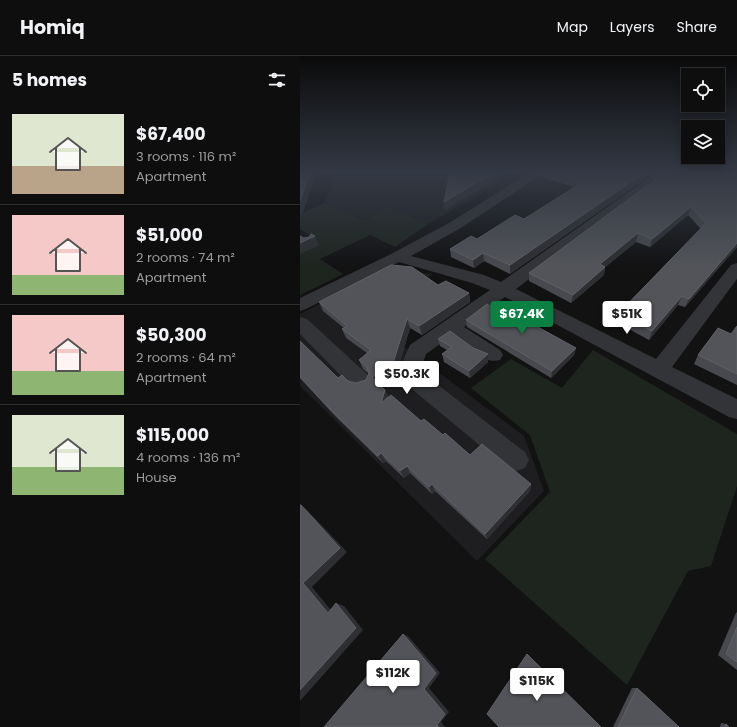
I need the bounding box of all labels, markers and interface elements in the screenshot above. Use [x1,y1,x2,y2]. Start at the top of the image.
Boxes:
text: Homiq [20,14,85,41]
text: Map [557,17,588,37]
text: Layers [610,17,654,37]
text: Share [676,17,717,37]
text: 5 homes [12,68,87,92]
map controls [681,68,725,164]
button: locate [681,68,725,112]
icon: filters [266,69,288,91]
button: layers [681,120,725,164]
text: $67,400 [136,122,206,146]
icon: home [44,130,92,178]
text: 3 rooms · 116 m² [136,147,236,166]
text: Apartment [136,167,206,186]
text: $51,000 [136,223,203,247]
icon: home [44,231,92,279]
text: 2 rooms · 74 m² [136,248,235,267]
text: Apartment [136,268,206,287]
pin: $67.4K [489,301,555,335]
pin: $51K [603,301,651,335]
text: $67.4K [499,304,545,323]
text: $51K [612,304,642,323]
text: $50,300 [136,323,207,347]
icon: home [44,331,92,379]
text: 2 rooms · 64 m² [136,348,236,367]
pin: $50.3K [374,361,440,395]
text: $50.3K [384,364,430,383]
text: Apartment [136,368,206,387]
text: $115,000 [136,423,209,447]
icon: home [44,431,92,479]
text: 4 rooms · 136 m² [136,448,240,467]
text: House [136,468,176,487]
pin: $112K [365,660,421,694]
text: $112K [376,663,410,682]
pin: $115K [509,668,565,702]
text: $115K [519,671,555,690]

